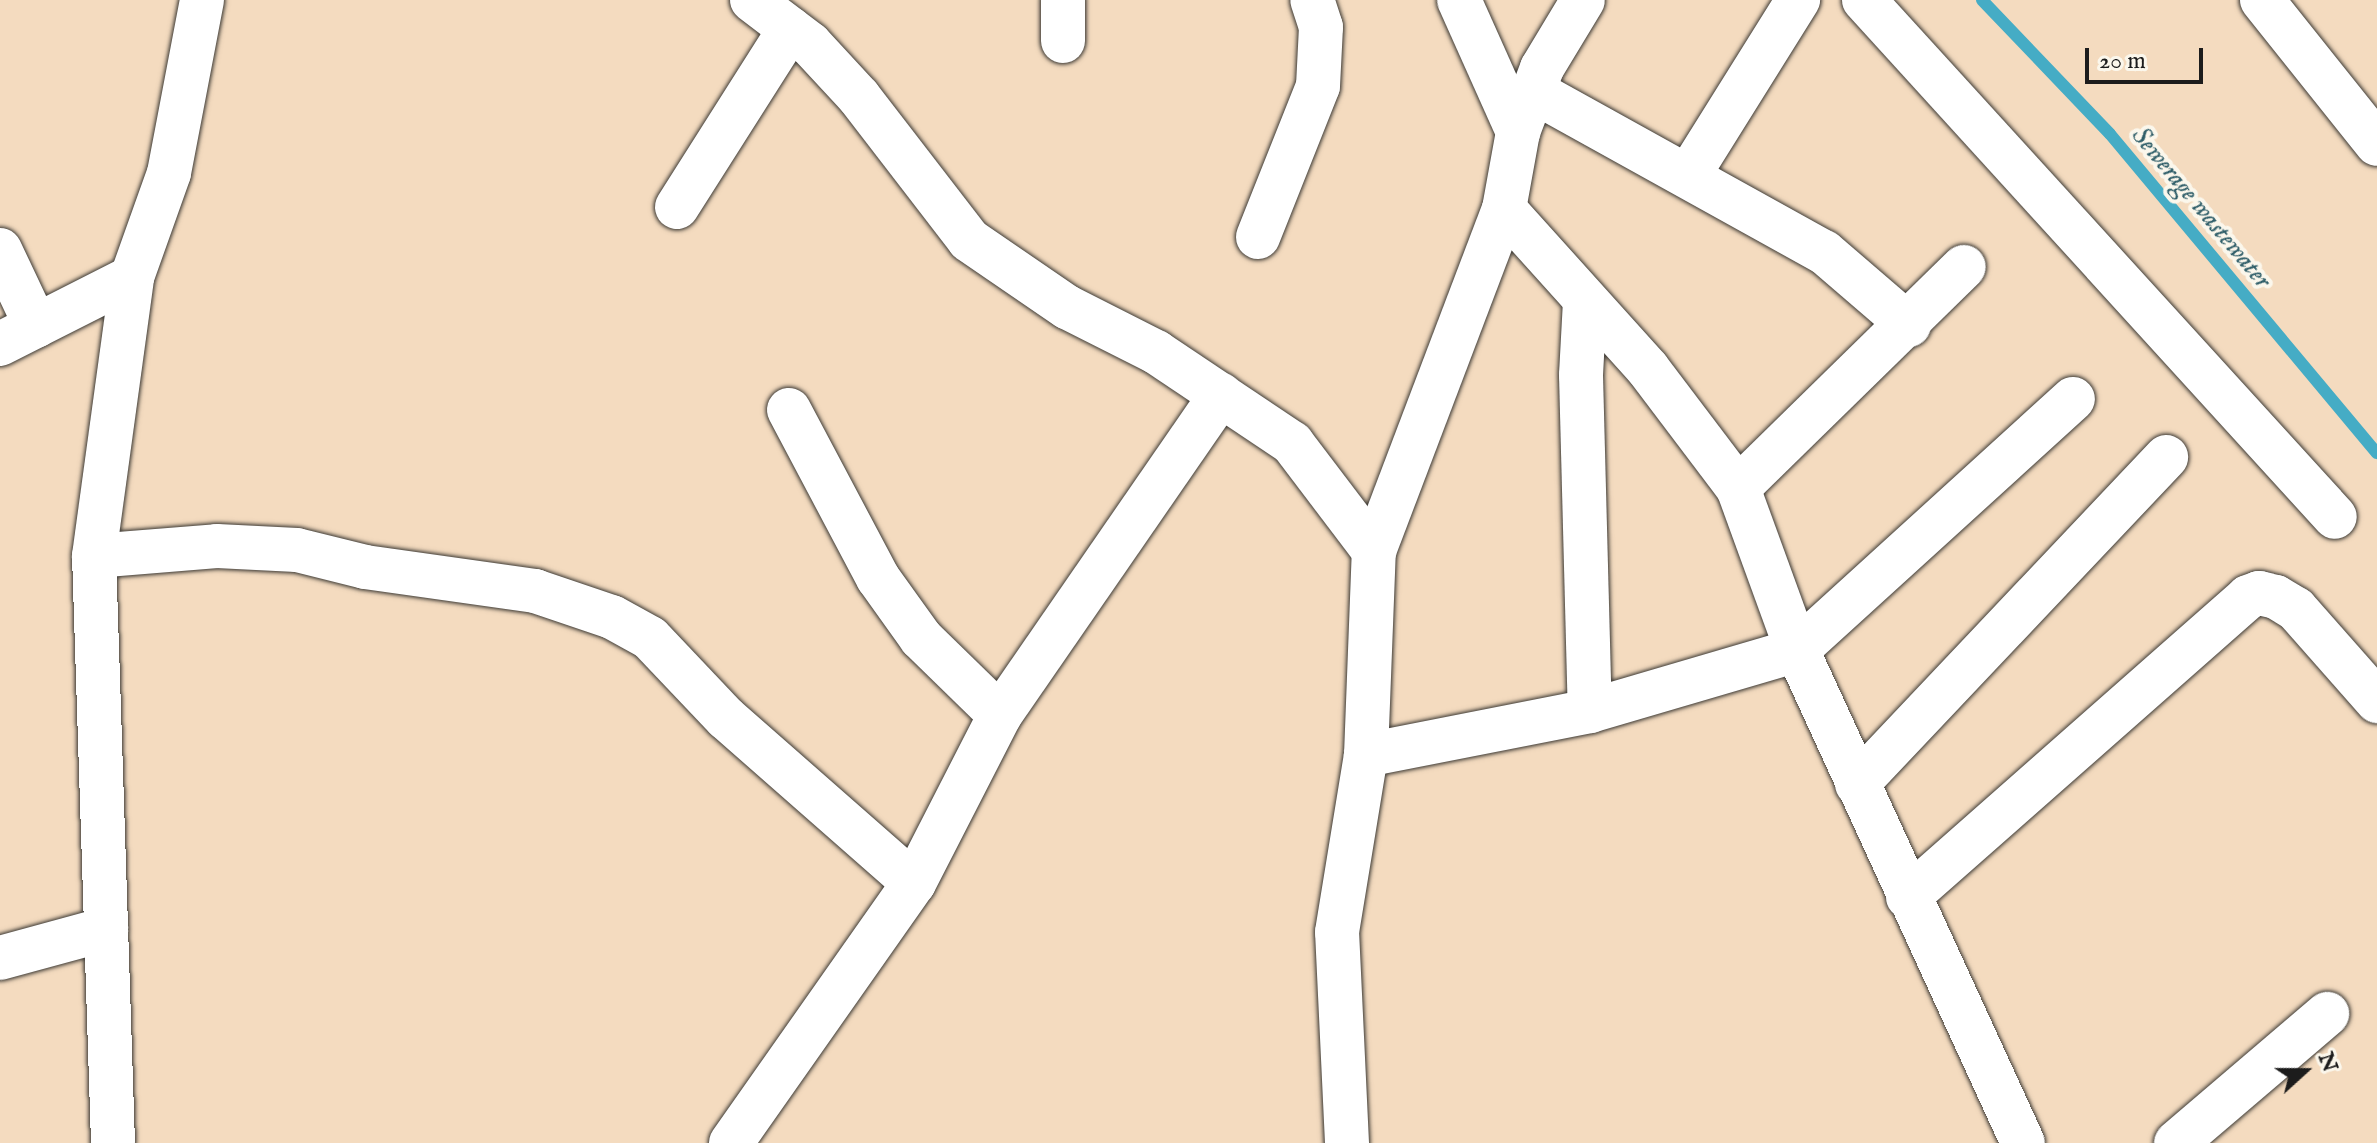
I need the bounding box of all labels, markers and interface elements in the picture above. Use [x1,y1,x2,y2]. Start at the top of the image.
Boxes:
scale bar [2089,32,2207,82]
text: 20 m [2099,46,2146,77]
water label: Sewerage wastewater [2125,121,2277,295]
north arrow [2265,1031,2345,1111]
text: N [2311,1048,2344,1076]

